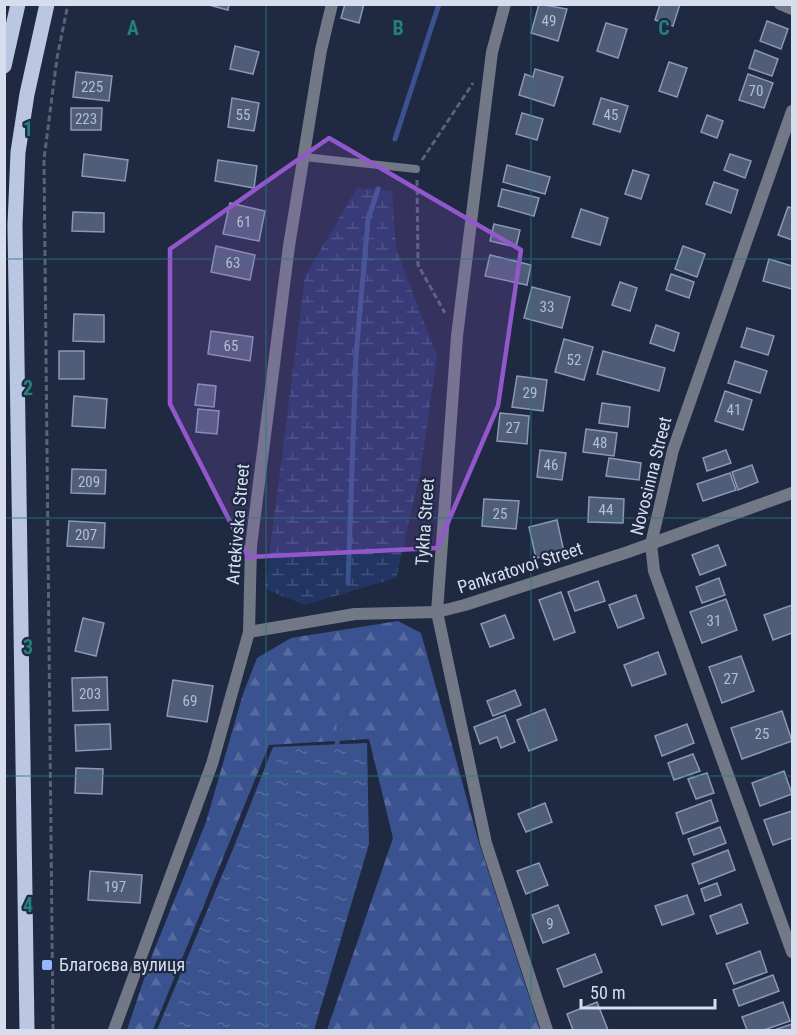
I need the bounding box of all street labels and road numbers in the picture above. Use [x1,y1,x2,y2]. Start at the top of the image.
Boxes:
street label: Novosinna Street [626,414,675,537]
street label: Artekivska Street [222,463,253,585]
street label: Tykha Street [411,477,438,567]
street label: Pankratovoi Street [455,537,585,598]

